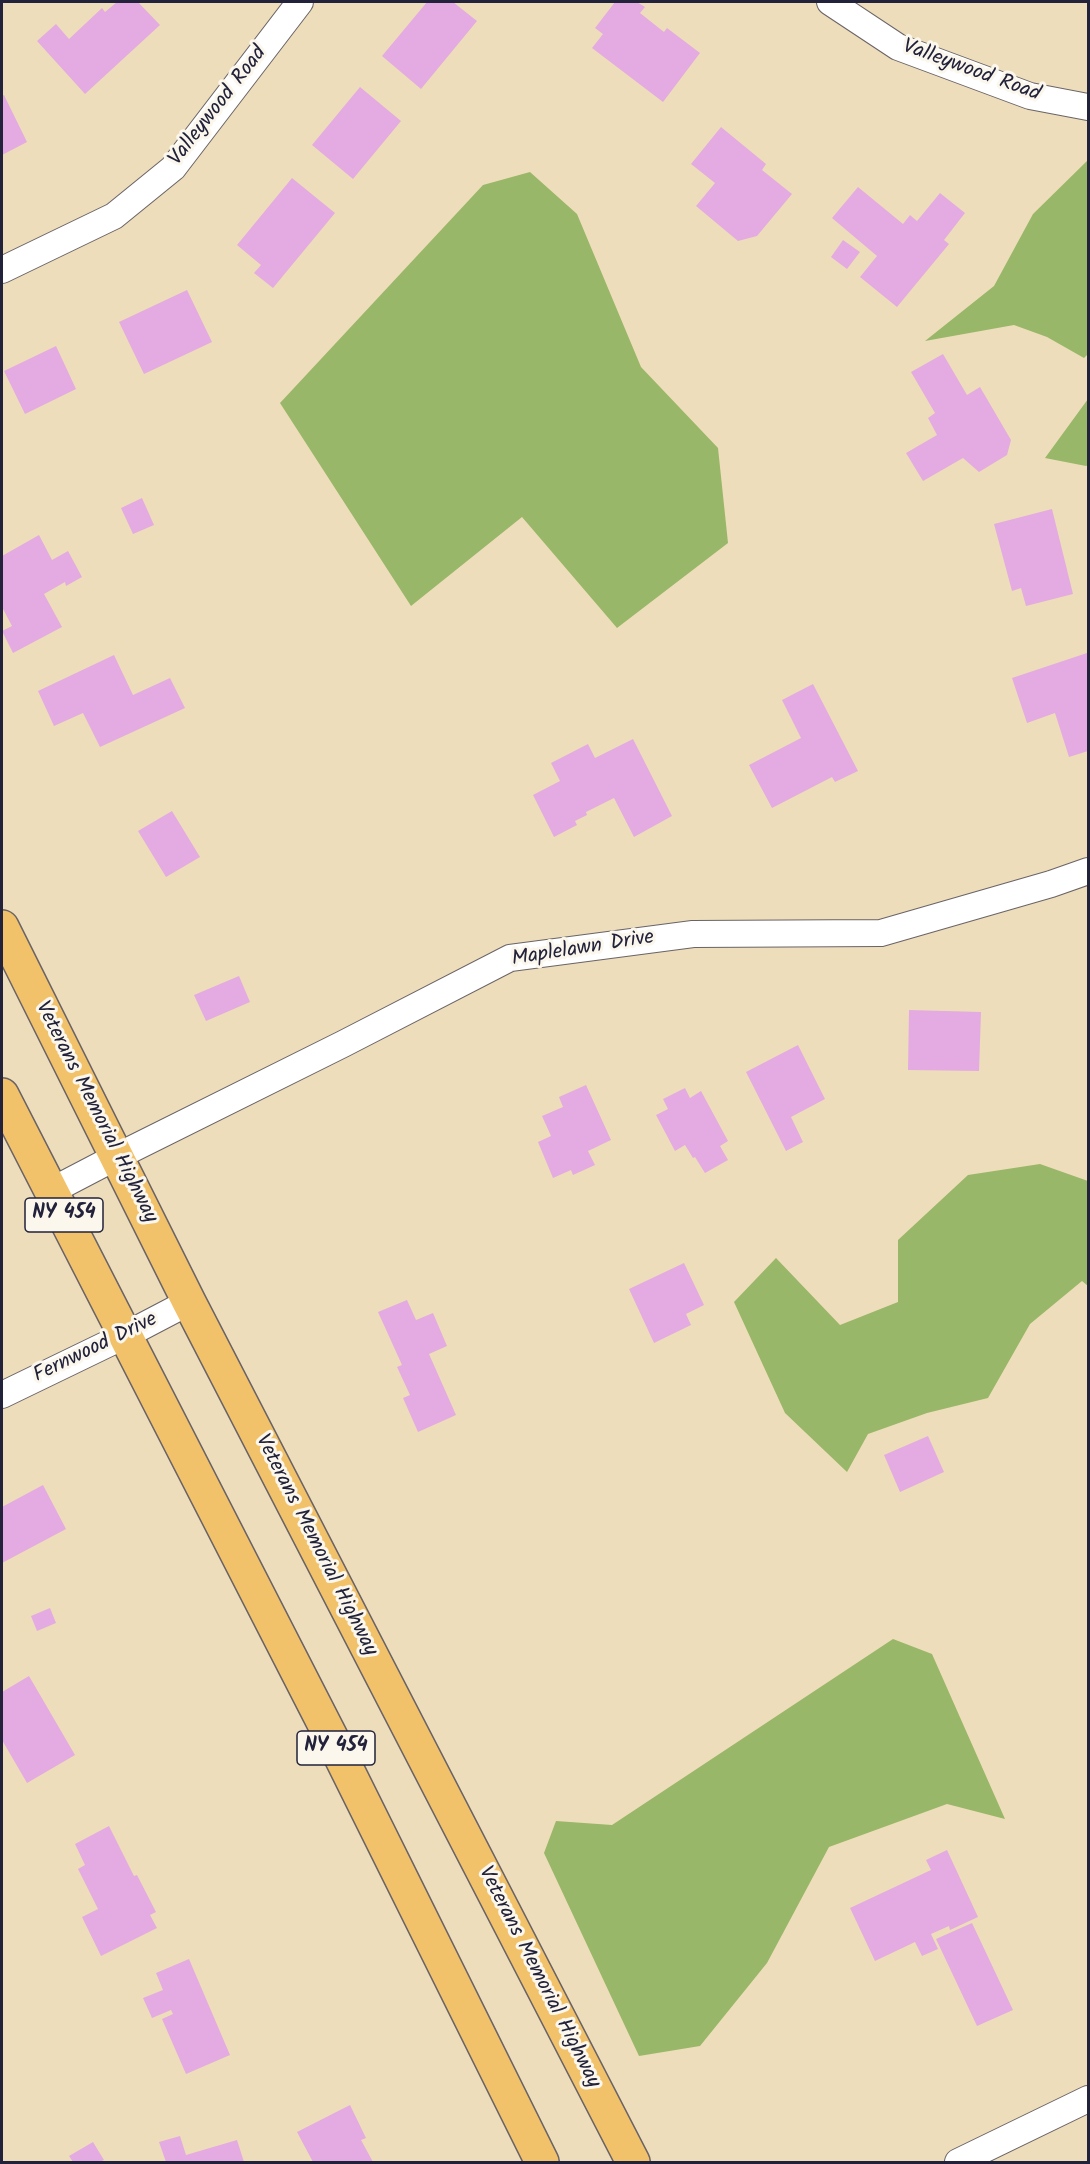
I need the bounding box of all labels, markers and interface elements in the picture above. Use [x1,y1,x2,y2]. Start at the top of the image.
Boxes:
street label: Valleywood Road [899,35,1043,109]
street label: Valleywood Road [165,42,273,172]
street label: Maplelawn Drive [510,926,656,974]
street label: Veterans Memorial Highway [28,998,162,1228]
road number: NY 454 [25,1198,103,1232]
street label: Fernwood Drive [30,1308,162,1390]
street label: Veterans Memorial Highway [248,1431,382,1661]
road number: NY 454 [297,1731,375,1765]
street label: Veterans Memorial Highway [471,1863,605,2093]

